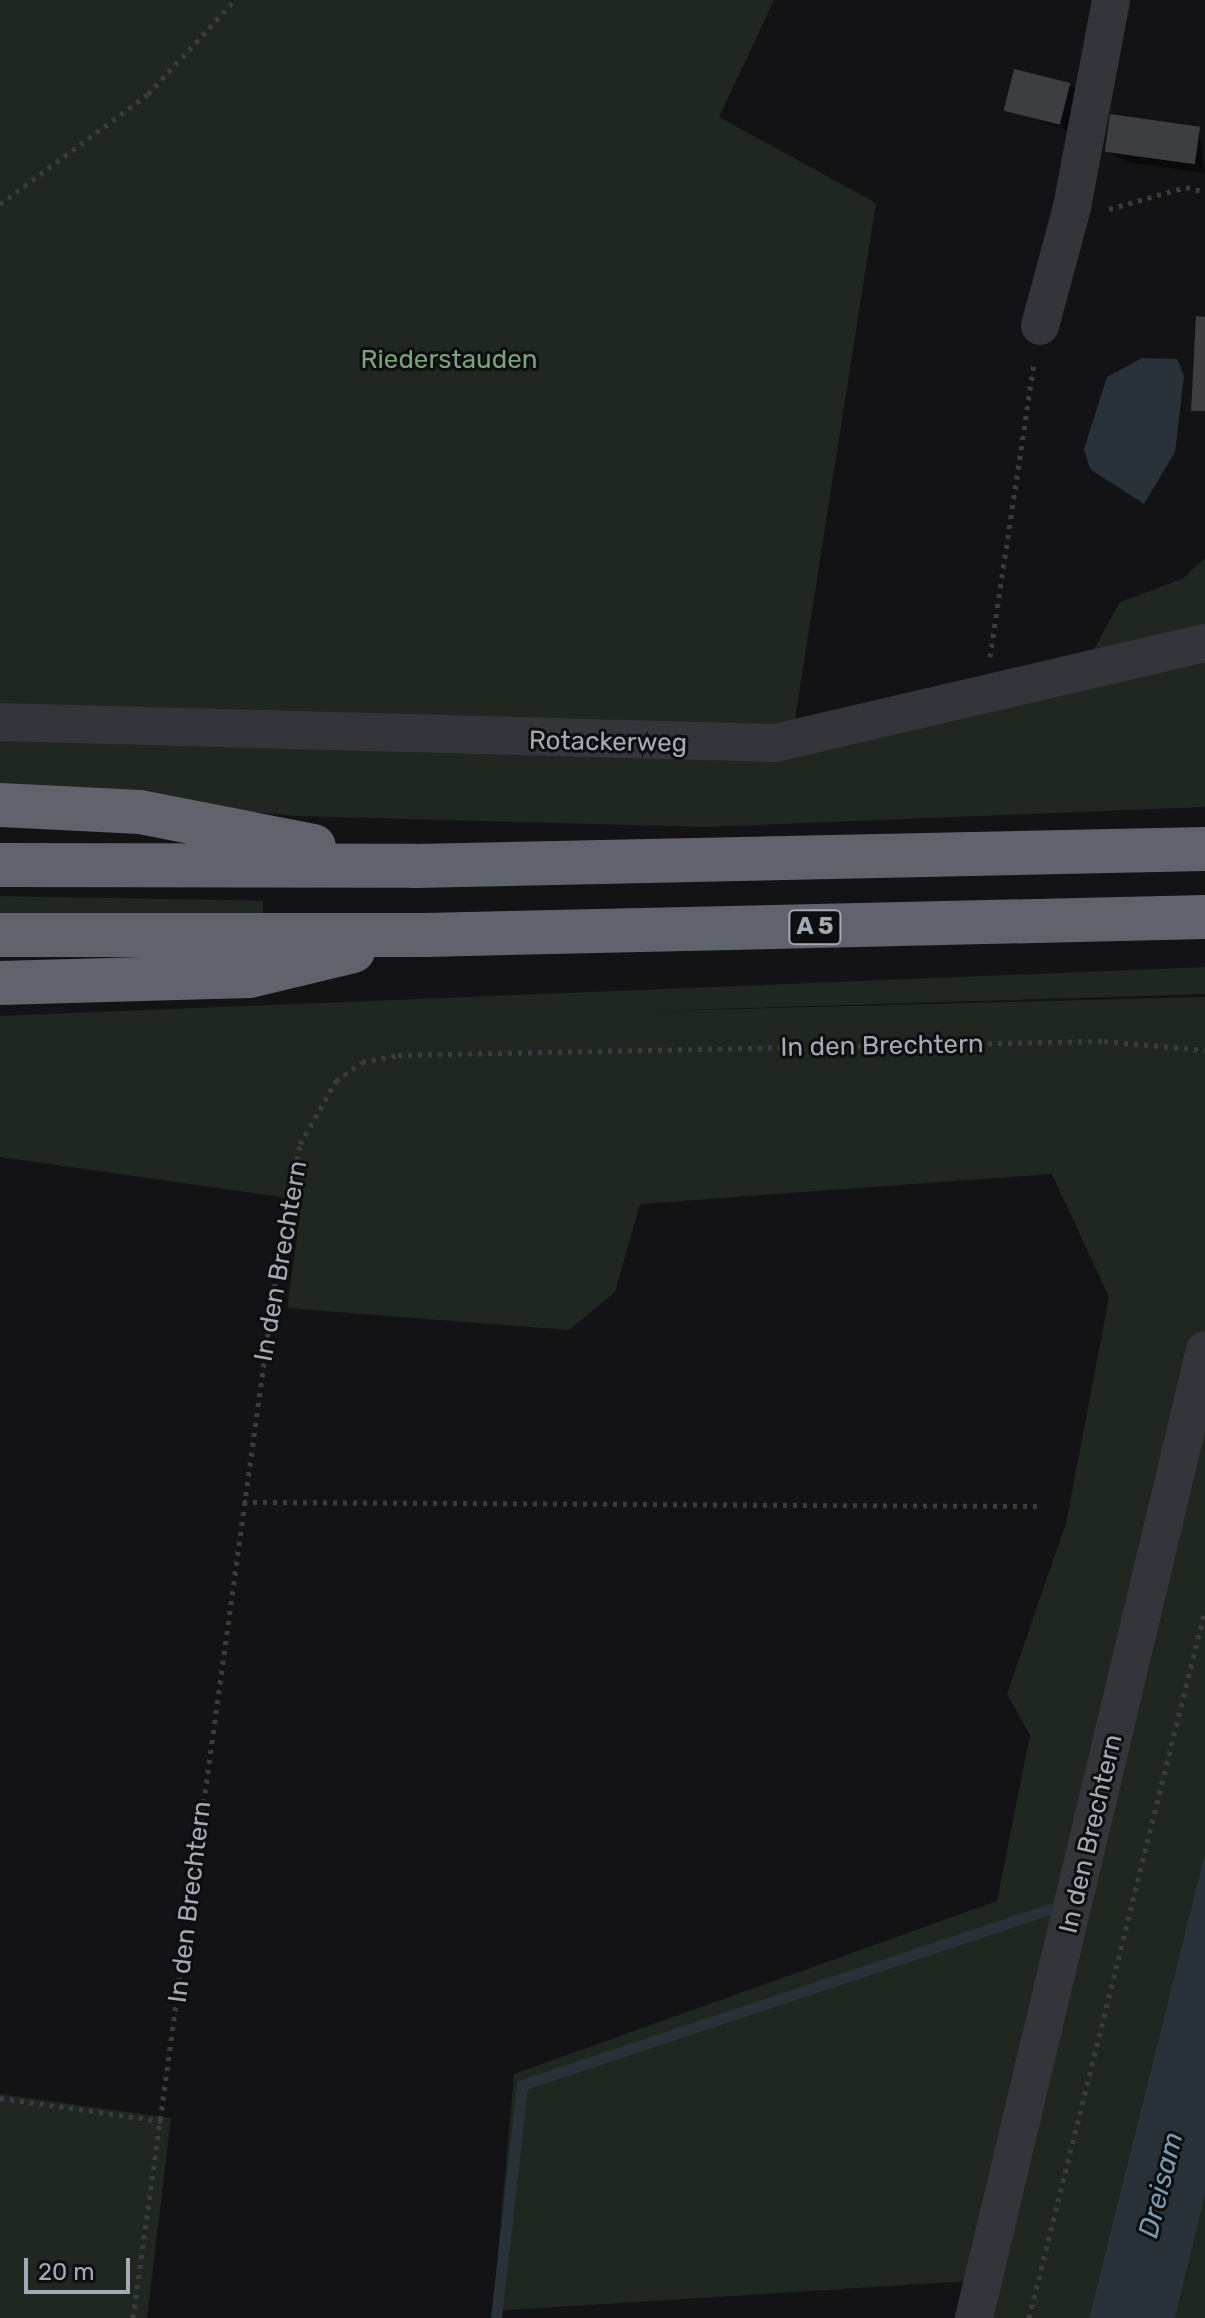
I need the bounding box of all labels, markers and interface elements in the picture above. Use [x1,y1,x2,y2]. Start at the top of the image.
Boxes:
park label: Riederstauden [361,344,537,376]
street label: Rotackerweg [529,725,687,759]
road number: A 5 [787,907,843,947]
street label: In den Brechtern [780,1029,984,1063]
street label: In den Brechtern [248,1158,314,1364]
street label: In den Brechtern [1053,1731,1129,1937]
street label: In den Brechtern [162,1799,218,2005]
water label: Dreisam [1132,2129,1190,2241]
scale bar [28,2242,134,2292]
text: 20 m [38,2258,95,2286]

